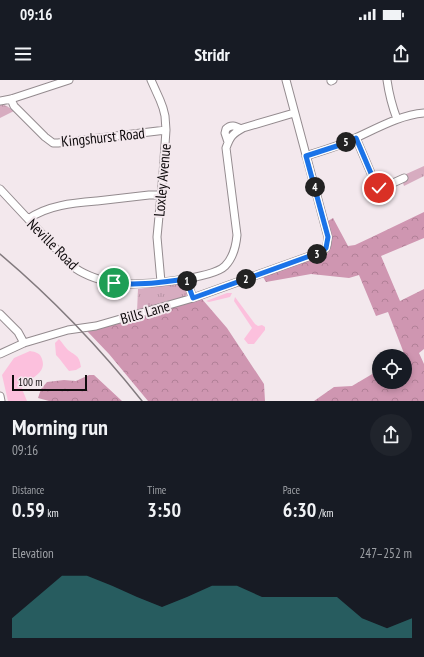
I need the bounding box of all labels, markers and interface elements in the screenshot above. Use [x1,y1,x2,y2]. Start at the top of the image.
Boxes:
text: 09:16 [20,5,52,24]
icon: menu [12,43,34,65]
text: Stridr [194,43,230,66]
icon: share [390,43,412,65]
street label: Kingshurst Road [60,123,146,151]
pin: 5 [336,132,356,152]
text: 5 [343,135,349,149]
street label: Loxley Avenue [149,143,175,217]
pin [362,171,396,205]
pin: 4 [305,177,325,197]
icon: check [368,177,390,199]
text: 4 [312,180,318,194]
street label: Neville Road [23,214,83,274]
pin: 3 [307,244,327,264]
text: 3 [314,247,320,261]
pin [97,266,131,300]
pin: 2 [236,269,256,289]
pin: 1 [177,271,197,291]
icon: arrive [103,272,125,294]
text: 2 [243,272,249,286]
text: 1 [184,274,190,288]
street label: Bills Lane [118,296,172,328]
map controls [372,349,412,389]
button: locate [372,349,412,389]
scale bar [12,373,87,392]
text: 100 m [18,375,42,389]
text: Morning run [12,413,108,441]
button: share [370,414,412,456]
text: 09:16 [12,442,38,459]
text: Distance [12,483,44,497]
text: Time [147,483,166,497]
text: Pace [283,483,300,497]
text: 0.59 [12,497,45,523]
text: 3:50 [147,497,181,523]
text: 6:30 [283,497,316,523]
text: km [45,506,59,520]
text: /km [316,506,333,520]
text: Elevation [12,545,54,562]
text: 247–252 m [359,545,412,562]

